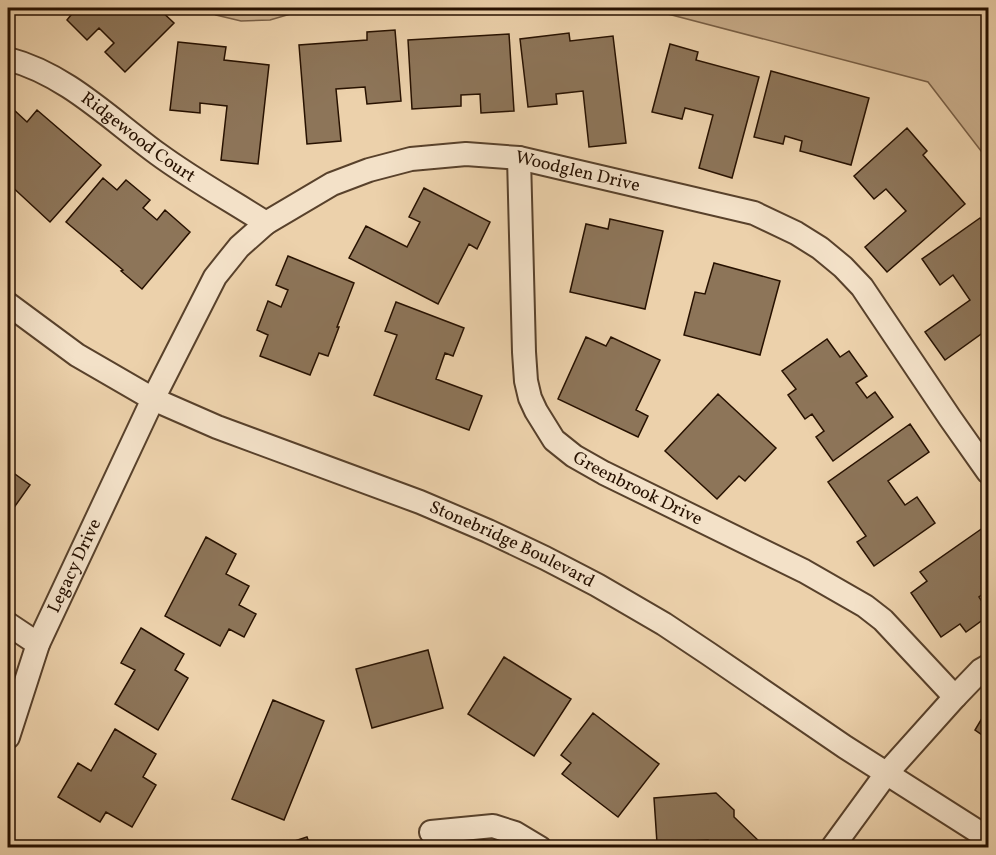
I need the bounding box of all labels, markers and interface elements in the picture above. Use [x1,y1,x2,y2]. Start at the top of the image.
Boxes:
street label: Ridgewood Court [76,86,200,189]
street label: Woodglen Drive [513,145,643,198]
street label: Greenbrook Drive [568,445,707,532]
street label: Stonebridge Boulevard [425,495,599,594]
street label: Legacy Drive [42,515,108,617]

